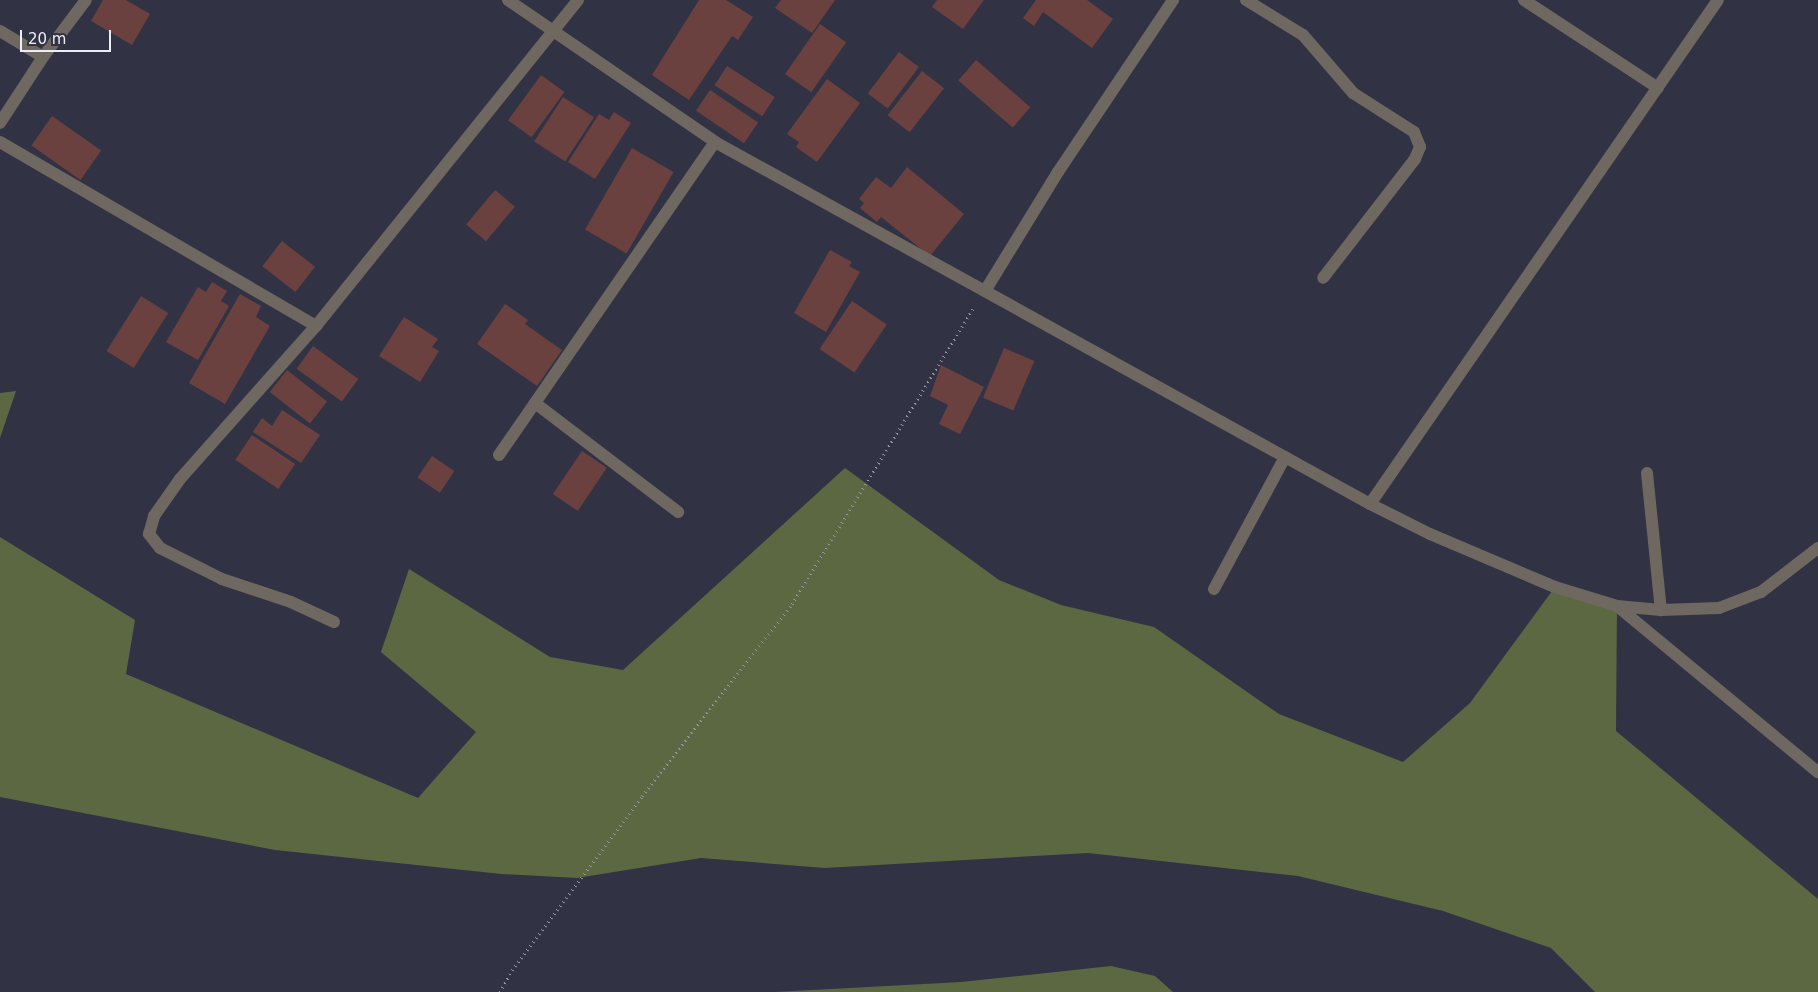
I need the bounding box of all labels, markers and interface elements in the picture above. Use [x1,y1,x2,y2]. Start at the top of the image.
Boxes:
scale bar [22,20,114,52]
text: 20 m [28,30,66,48]

